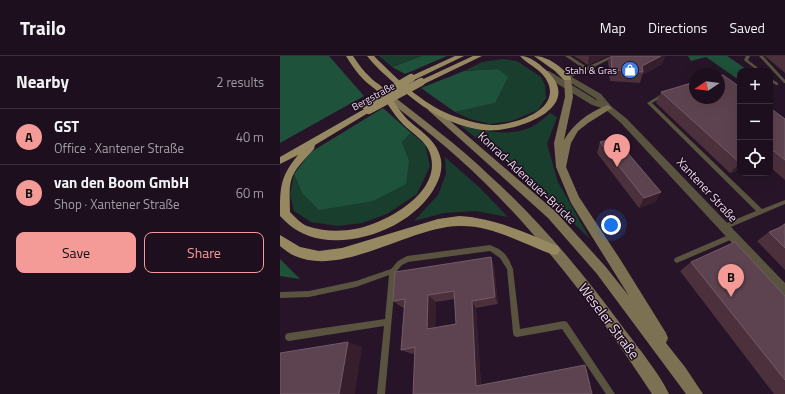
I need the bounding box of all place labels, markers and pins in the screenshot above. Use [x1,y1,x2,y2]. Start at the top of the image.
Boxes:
shop icon: Stahl & Gras [620,60,640,80]
place label: Stahl & Gras [565,63,617,78]
pin: A [604,134,630,167]
pin: B [718,264,744,297]

